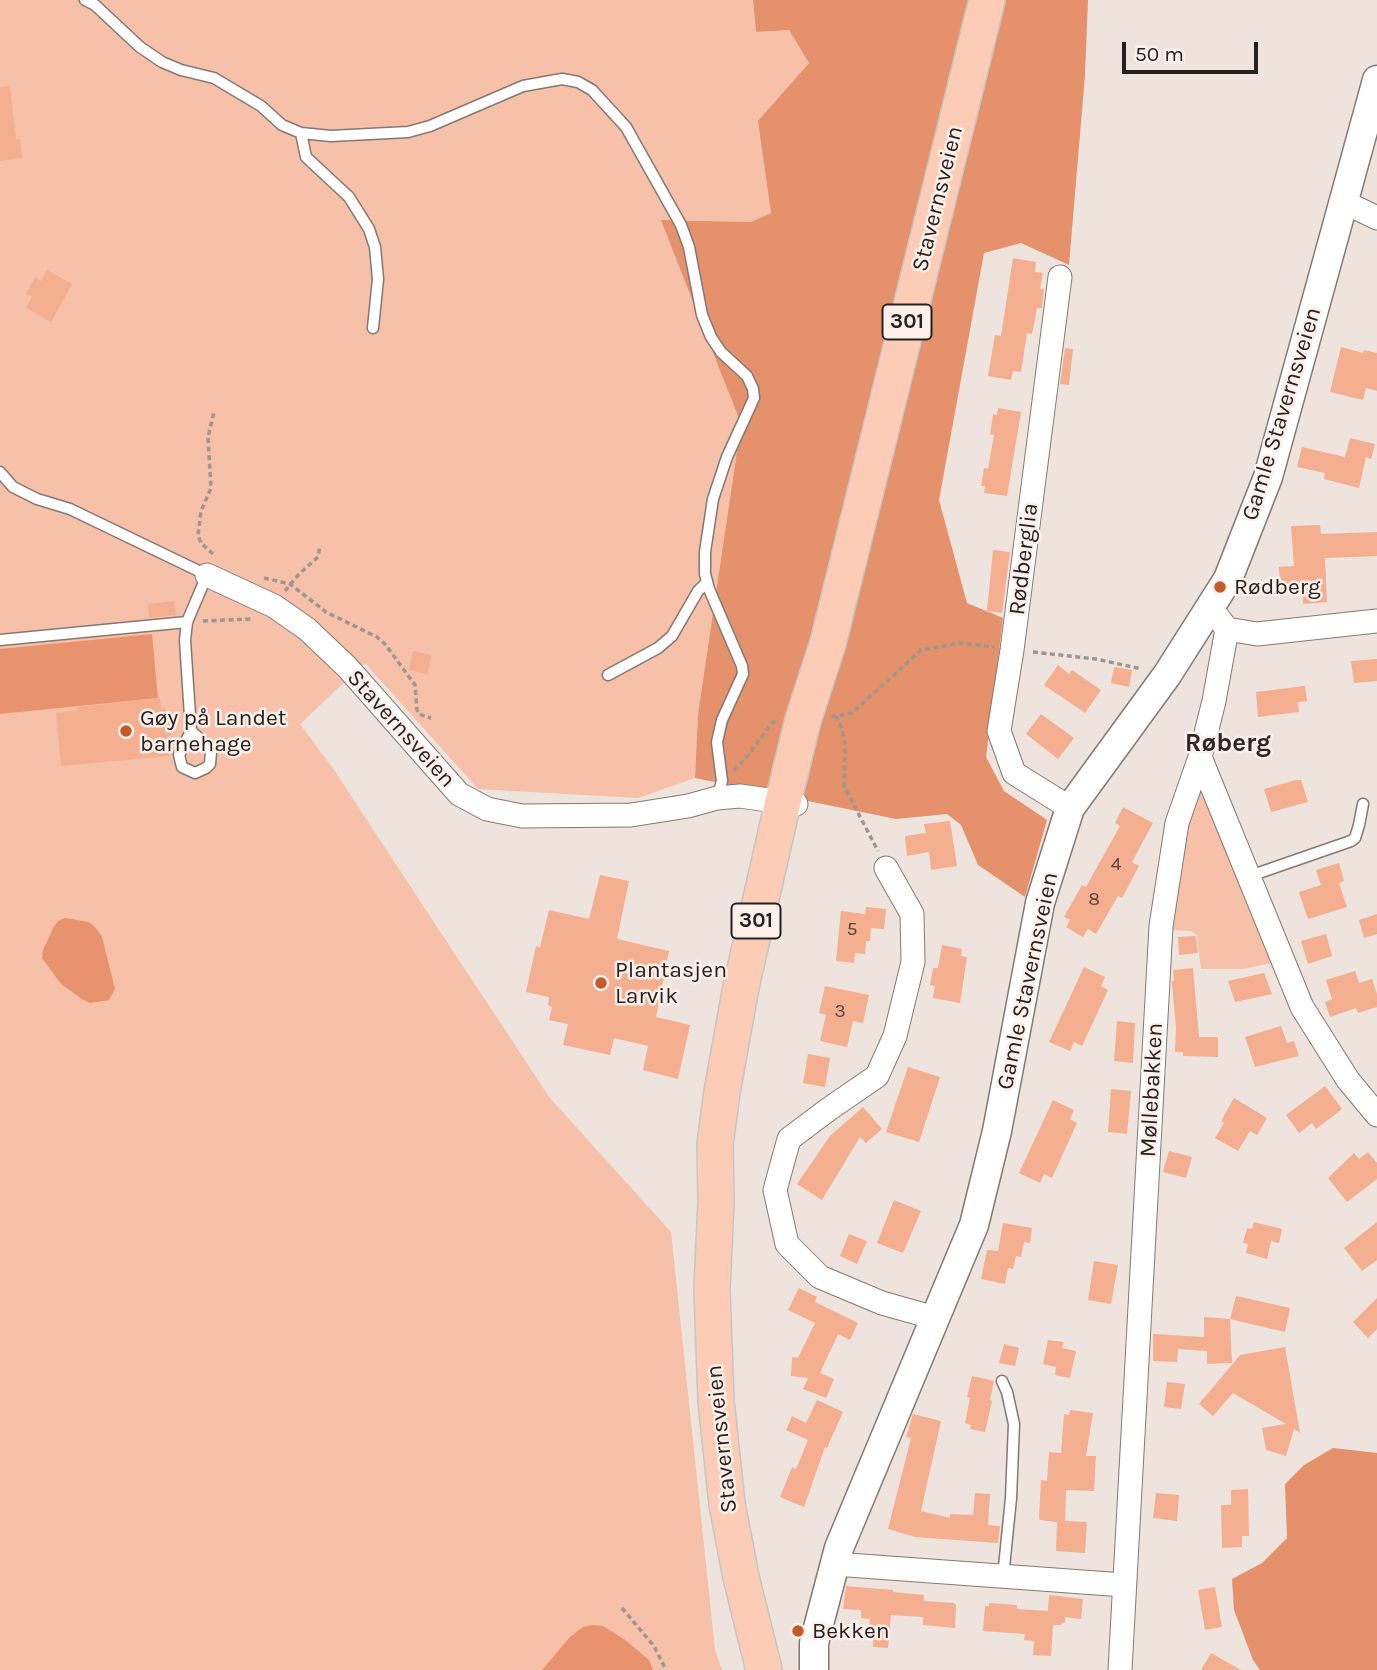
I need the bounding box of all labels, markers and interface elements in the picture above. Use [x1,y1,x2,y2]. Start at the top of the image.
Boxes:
scale bar [1125,28,1262,72]
text: 50 m [1135,42,1184,66]
street label: Stavernsveien [907,123,969,275]
road number: 301 [883,304,932,340]
street label: Gamle Stavernsveien [1236,304,1328,524]
street label: Rødberglia [1003,501,1045,617]
place label: Rødberg [1234,573,1321,601]
marker: Rødberg [1212,579,1228,595]
street label: Stavernsveien [341,664,461,794]
place label: Gøy på Landet barnehage [140,704,286,758]
marker: Gøy på Landet barnehage [118,723,134,739]
district label: Røberg [1185,728,1271,760]
house number: 4 [1111,854,1121,876]
street label: Gamle Stavernsveien [991,870,1065,1092]
house number: 8 [1088,889,1100,911]
road number: 301 [732,904,780,939]
house number: 5 [847,919,857,941]
place label: Plantasjen Larvik [615,956,727,1010]
marker: Plantasjen Larvik [593,975,609,991]
house number: 3 [834,1001,846,1023]
street label: Møllebakken [1135,1022,1169,1158]
street label: Stavernsveien [700,1364,744,1514]
place label: Bekken [812,1617,890,1645]
marker: Bekken [790,1623,806,1639]

